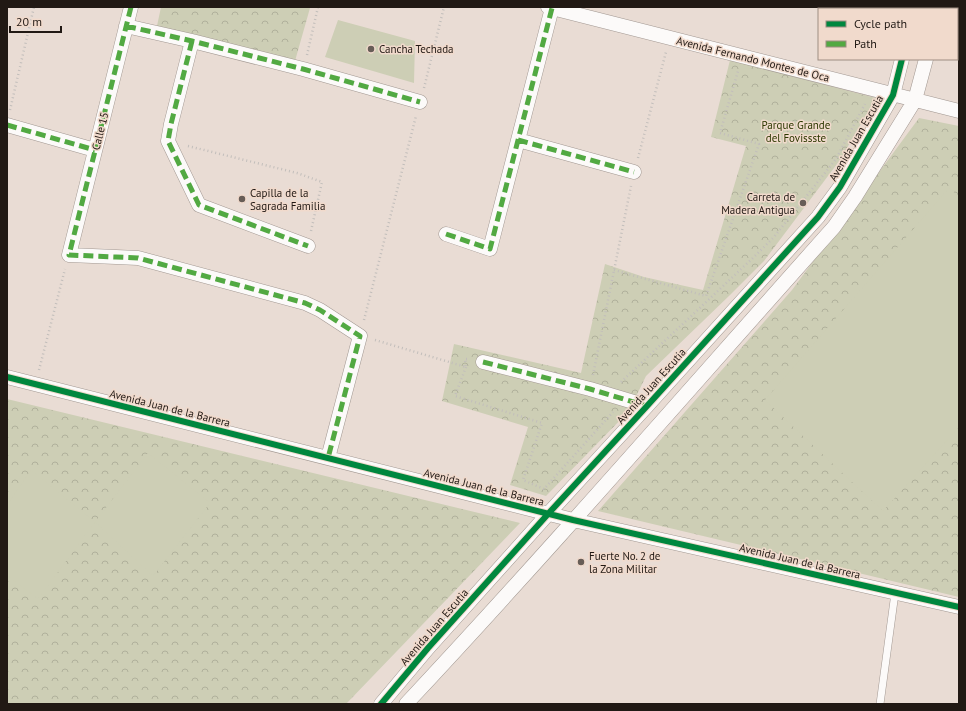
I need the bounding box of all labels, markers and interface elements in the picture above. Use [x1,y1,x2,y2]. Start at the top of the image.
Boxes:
scale bar [10,8,61,34]
legend [818,8,958,60]
text: 20 m [16,14,42,29]
text: Cycle path [854,16,907,31]
street label: Avenida Fernando Montes de Oca [675,33,831,85]
text: Path [854,36,877,51]
place label: Cancha Techada [379,42,454,56]
marker: Cancha Techada [366,44,376,54]
street label: Avenida Juan Escutia [826,92,886,184]
street label: Calle 15 [89,111,111,151]
park label: Parque Grande del Fovissste [762,118,831,145]
place label: Capilla de la Sagrada Familia [250,186,325,213]
place label: Carreta de Madera Antigua [721,190,795,217]
marker: Capilla de la Sagrada Familia [237,194,247,204]
marker: Carreta de Madera Antigua [798,198,808,208]
street label: Avenida Juan Escutia [613,345,689,427]
street label: Avenida Juan de la Barrera [108,386,232,430]
street label: Avenida Juan de la Barrera [422,465,546,509]
street label: Avenida Juan de la Barrera [738,540,862,582]
place label: Fuerte No. 2 de la Zona Militar [589,549,661,576]
marker: Fuerte No. 2 de la Zona Militar [576,557,586,567]
street label: Avenida Juan Escutia [397,586,471,668]

